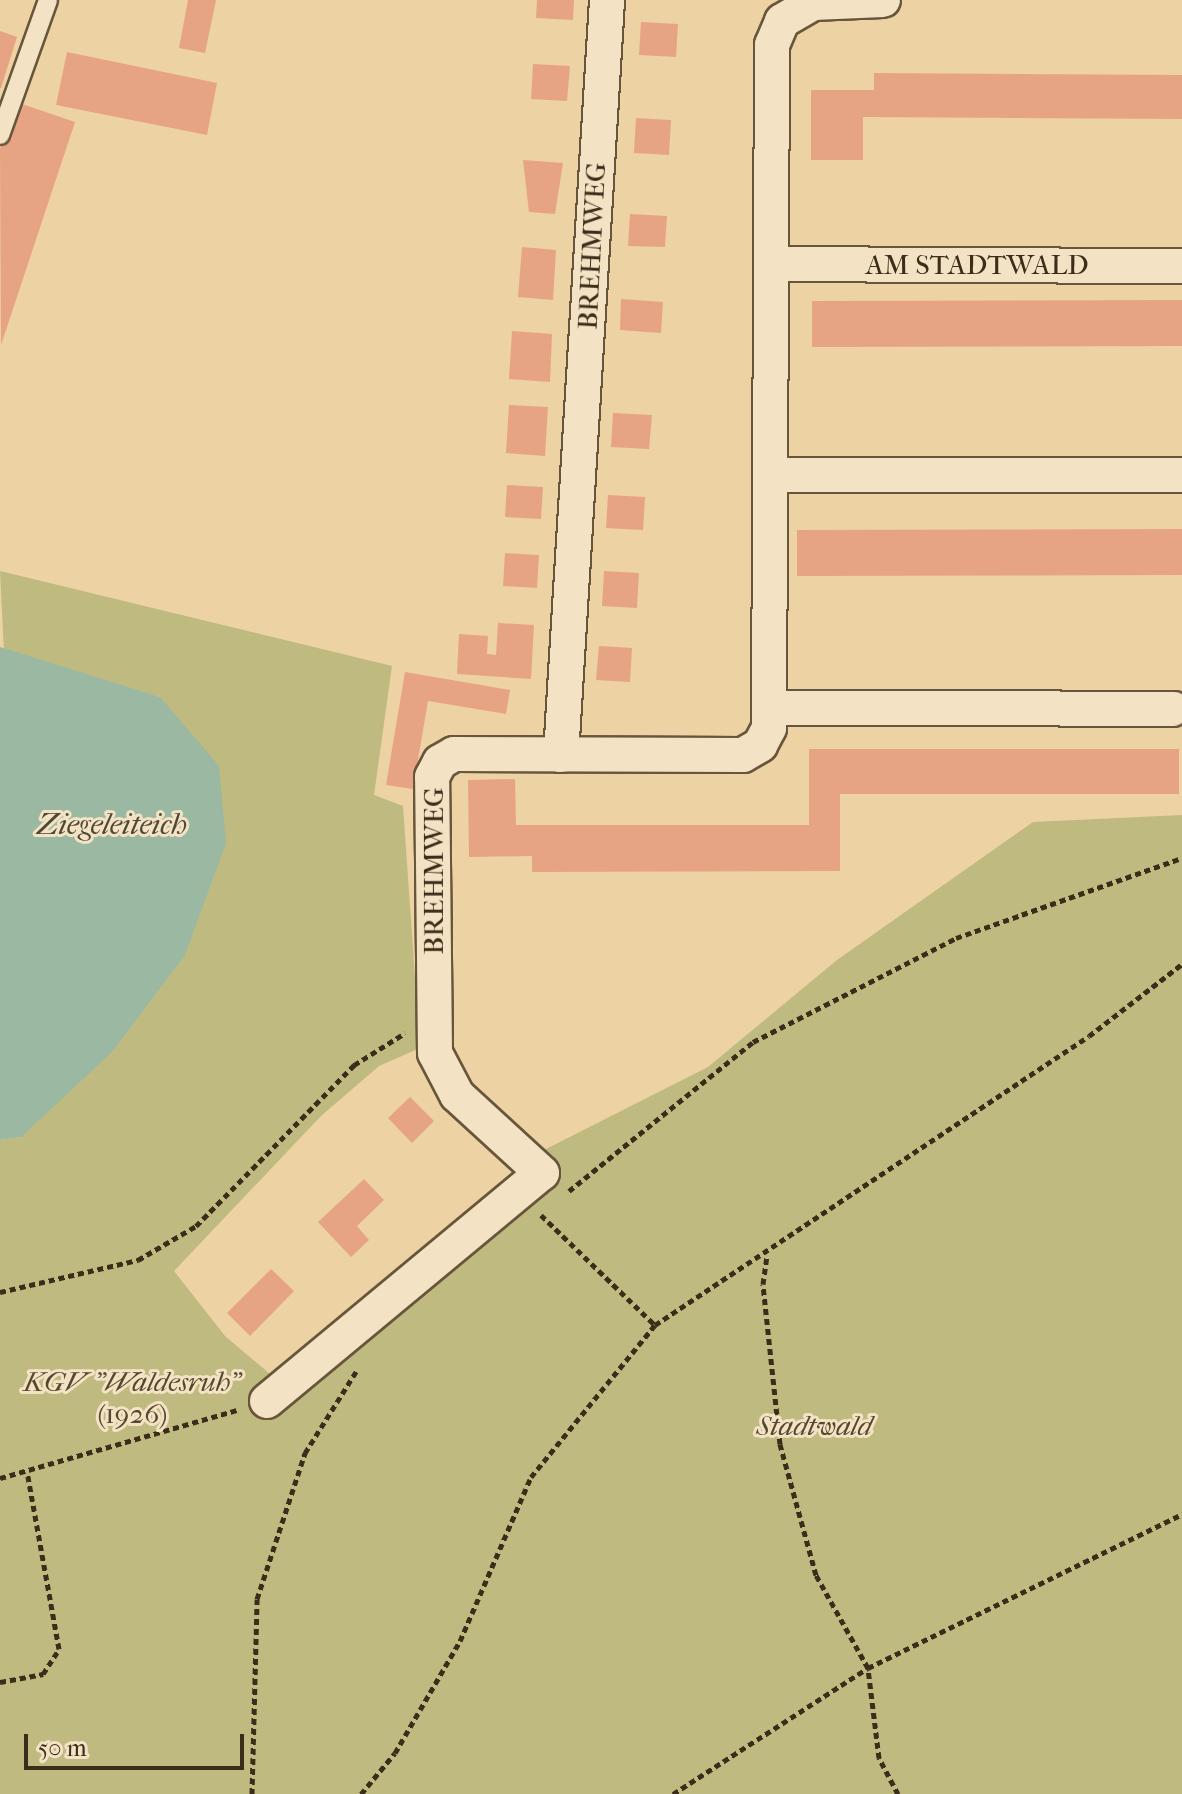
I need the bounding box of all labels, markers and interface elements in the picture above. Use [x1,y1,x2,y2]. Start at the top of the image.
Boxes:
street label: BREHMWEG [571,161,613,331]
street label: AM STADTWALD [865,248,1089,282]
street label: BREHMWEG [417,787,451,955]
water label: Ziegeleiteich [37,807,187,843]
park label: KGV "Waldesruh" (1926) [24,1365,240,1431]
park label: Stadtwald [756,1409,872,1443]
scale bar [28,1718,248,1768]
text: 50 m [38,1734,87,1762]

